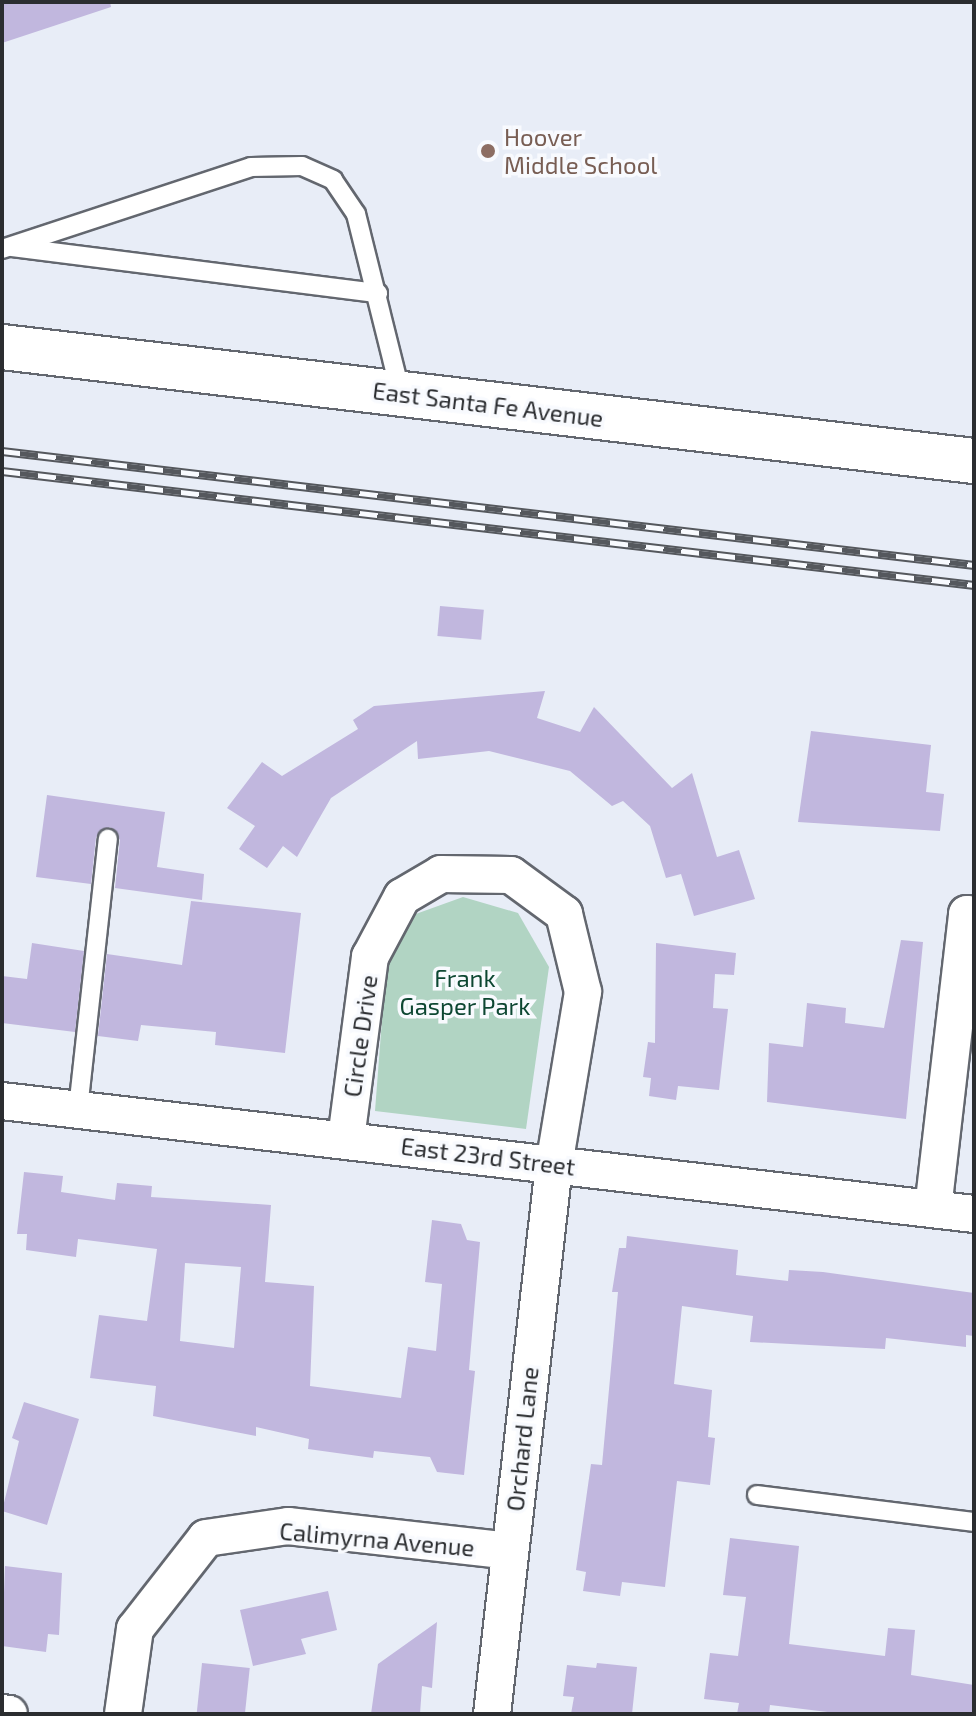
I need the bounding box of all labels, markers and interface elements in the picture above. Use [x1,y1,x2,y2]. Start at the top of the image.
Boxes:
place label: Hoover Middle School [504,123,657,179]
marker: Hoover Middle School [479,142,497,160]
street label: East Santa Fe Avenue [371,376,605,432]
park label: Frank Gasper Park [399,964,531,1020]
street label: Circle Drive [337,973,383,1099]
street label: East 23rd Street [399,1131,577,1181]
street label: Orchard Lane [500,1365,544,1513]
street label: Calimyrna Avenue [278,1516,476,1562]

